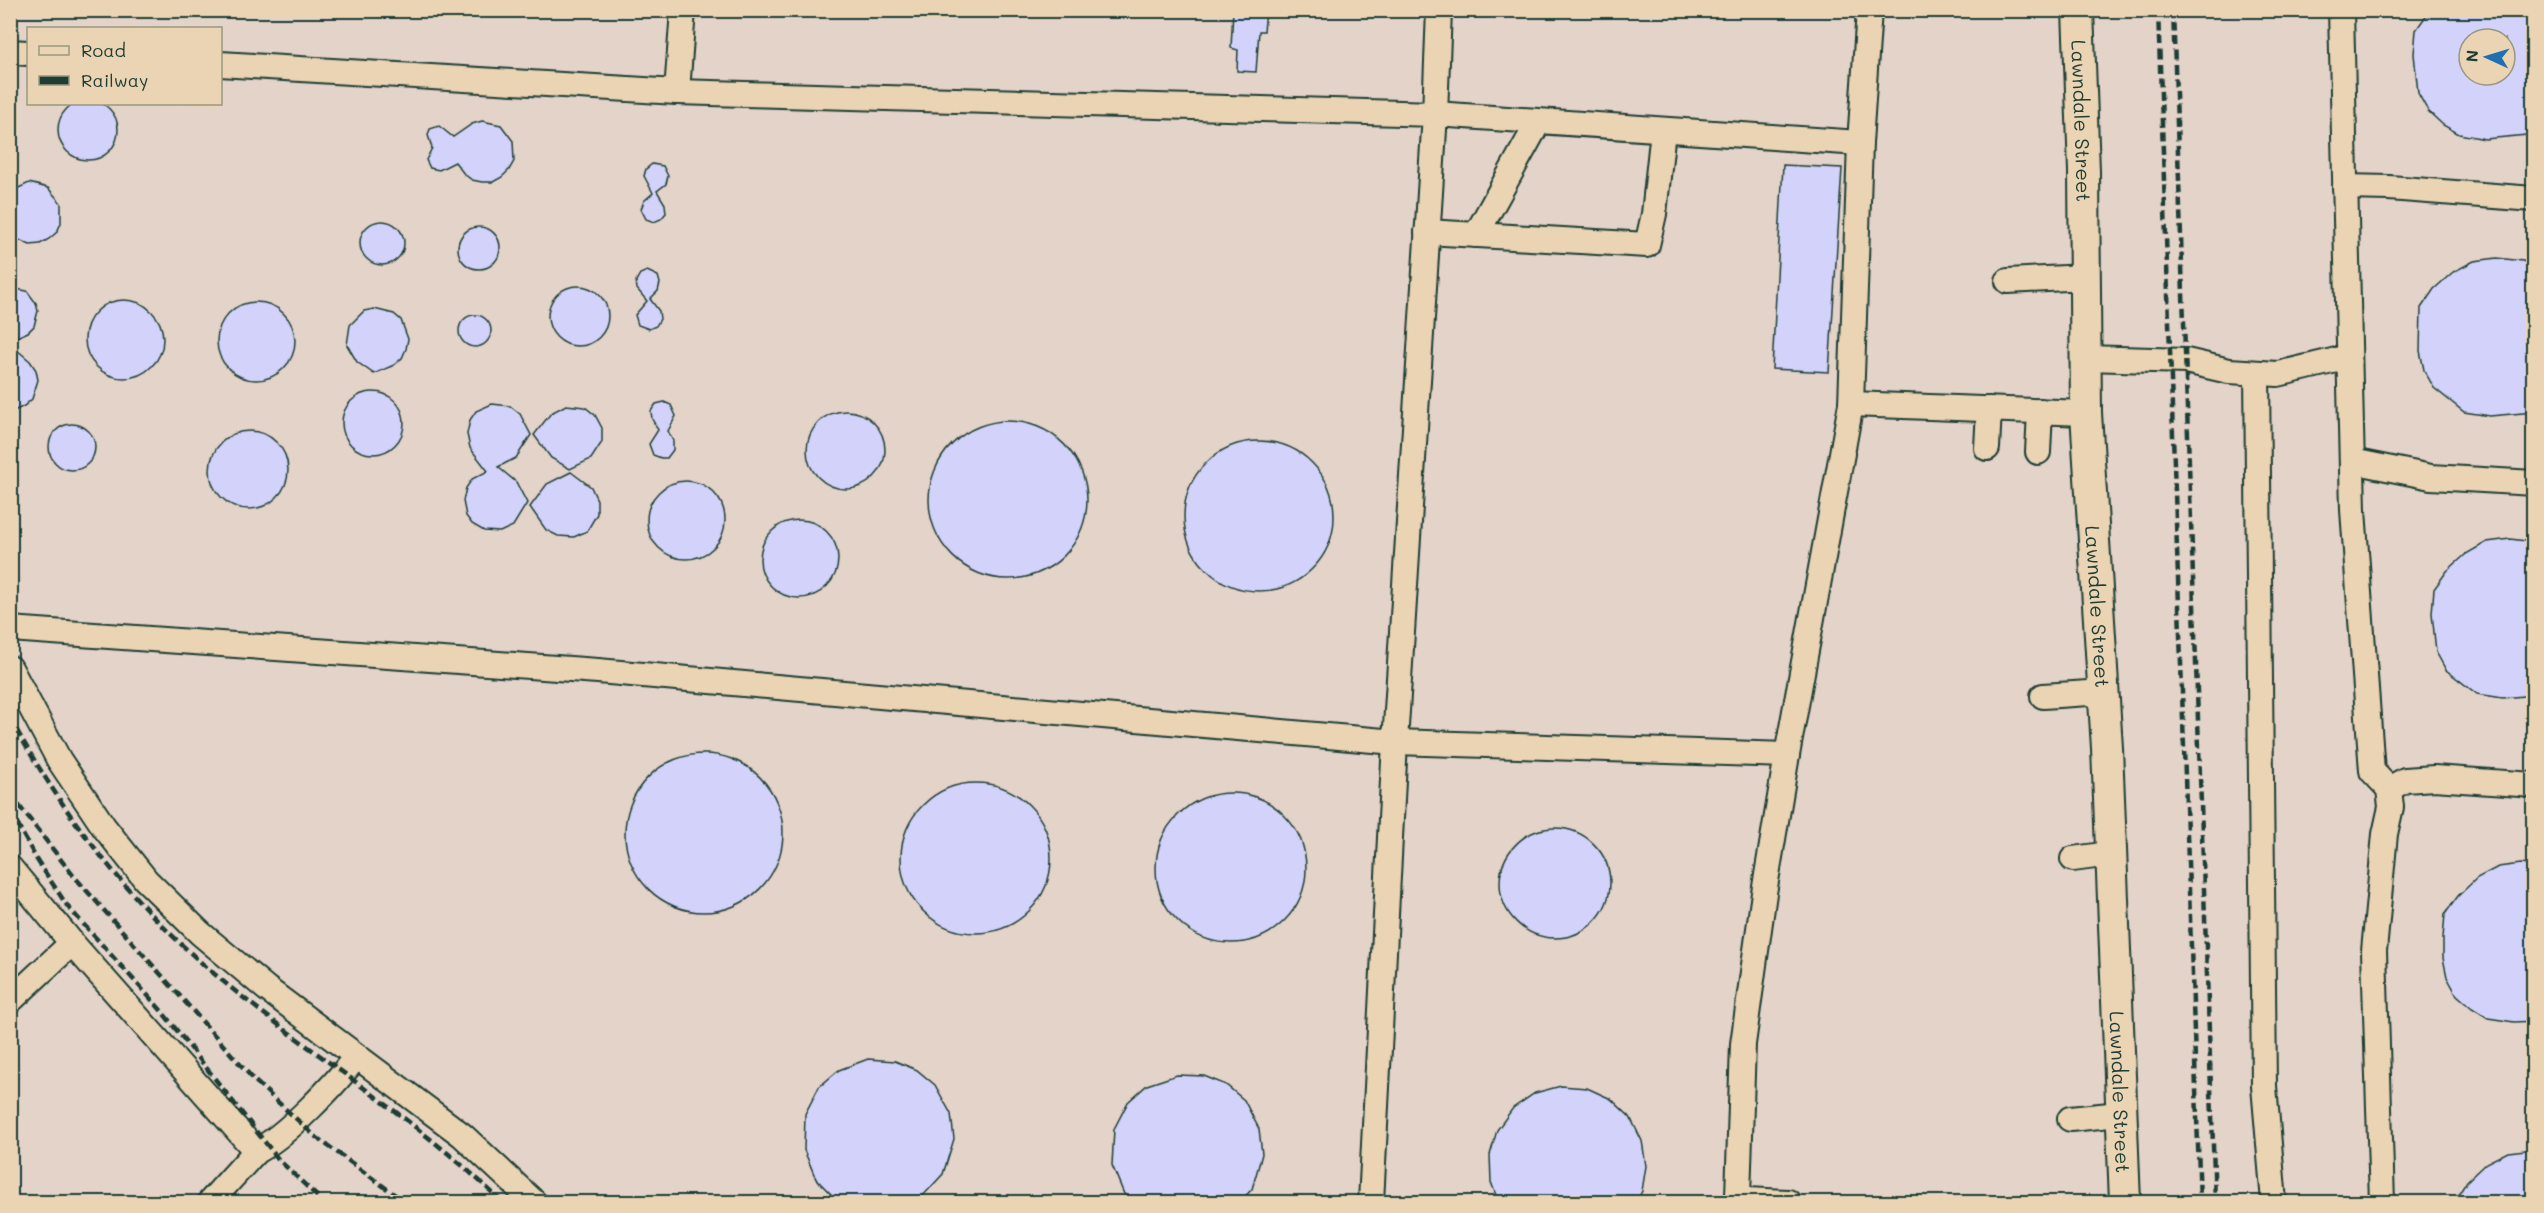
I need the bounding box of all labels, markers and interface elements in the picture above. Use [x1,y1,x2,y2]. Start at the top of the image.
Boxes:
legend [27,27,222,105]
north arrow [2457,27,2517,87]
text: Road [81,38,126,62]
street label: Lawndale Street [2066,39,2097,202]
text: N [2461,49,2482,63]
text: Railway [81,68,148,92]
street label: Lawndale Street [2080,525,2116,688]
street label: Lawndale Street [2104,1010,2137,1174]

